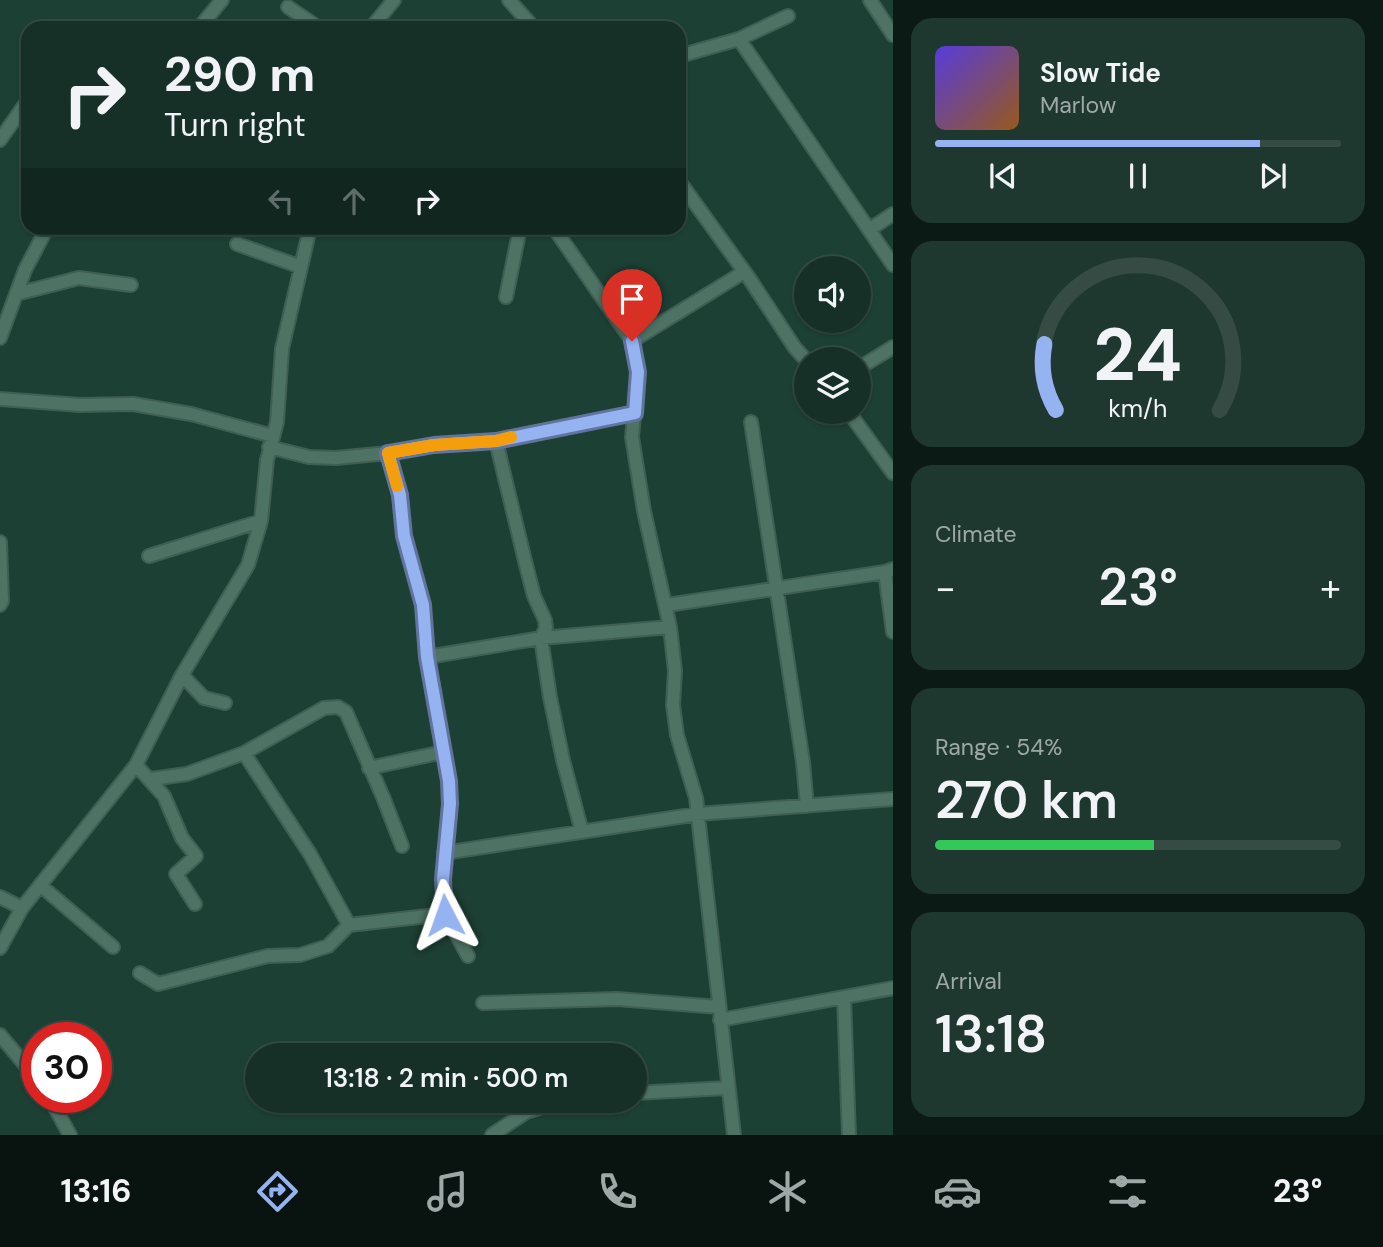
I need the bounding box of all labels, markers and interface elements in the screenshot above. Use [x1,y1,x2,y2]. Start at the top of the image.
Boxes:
text: 290 m [164,42,315,106]
icon: right [49,49,140,140]
text: Slow Tide [1040,56,1161,90]
text: Marlow [1040,90,1116,120]
text: Turn right [164,104,306,146]
icon: previous [984,157,1022,195]
icon: pause [1119,157,1157,195]
icon: next [1254,157,1292,195]
icon: left [262,182,300,220]
icon: ahead [335,182,373,220]
icon: right [408,182,446,220]
map controls [794,256,871,424]
button: sound [794,256,871,333]
pin [602,269,662,341]
icon: arrive [613,280,651,318]
text: 24 [1094,309,1182,404]
button: layers [794,347,871,424]
text: km/h [1108,392,1168,425]
text: Climate [935,519,1017,549]
text: 23° [1098,553,1178,621]
text: − [935,563,956,613]
text: + [1320,563,1341,613]
text: Range · 54% [935,732,1062,762]
text: 270 km [935,766,1118,834]
position arrow [408,878,482,952]
text: Arrival [935,966,1002,996]
text: 13:18 [935,1000,1047,1068]
speed limit sign: 30 [21,1022,112,1113]
text: 13:18 · 2 min · 500 m [324,1061,568,1095]
icon: directions [253,1167,302,1216]
icon: music [423,1167,472,1216]
icon: phone [593,1167,642,1216]
icon: climate [763,1167,812,1216]
icon: car [933,1167,982,1216]
icon: filters [1103,1167,1152,1216]
text: 13:16 [61,1170,132,1212]
text: 23° [1273,1170,1322,1212]

